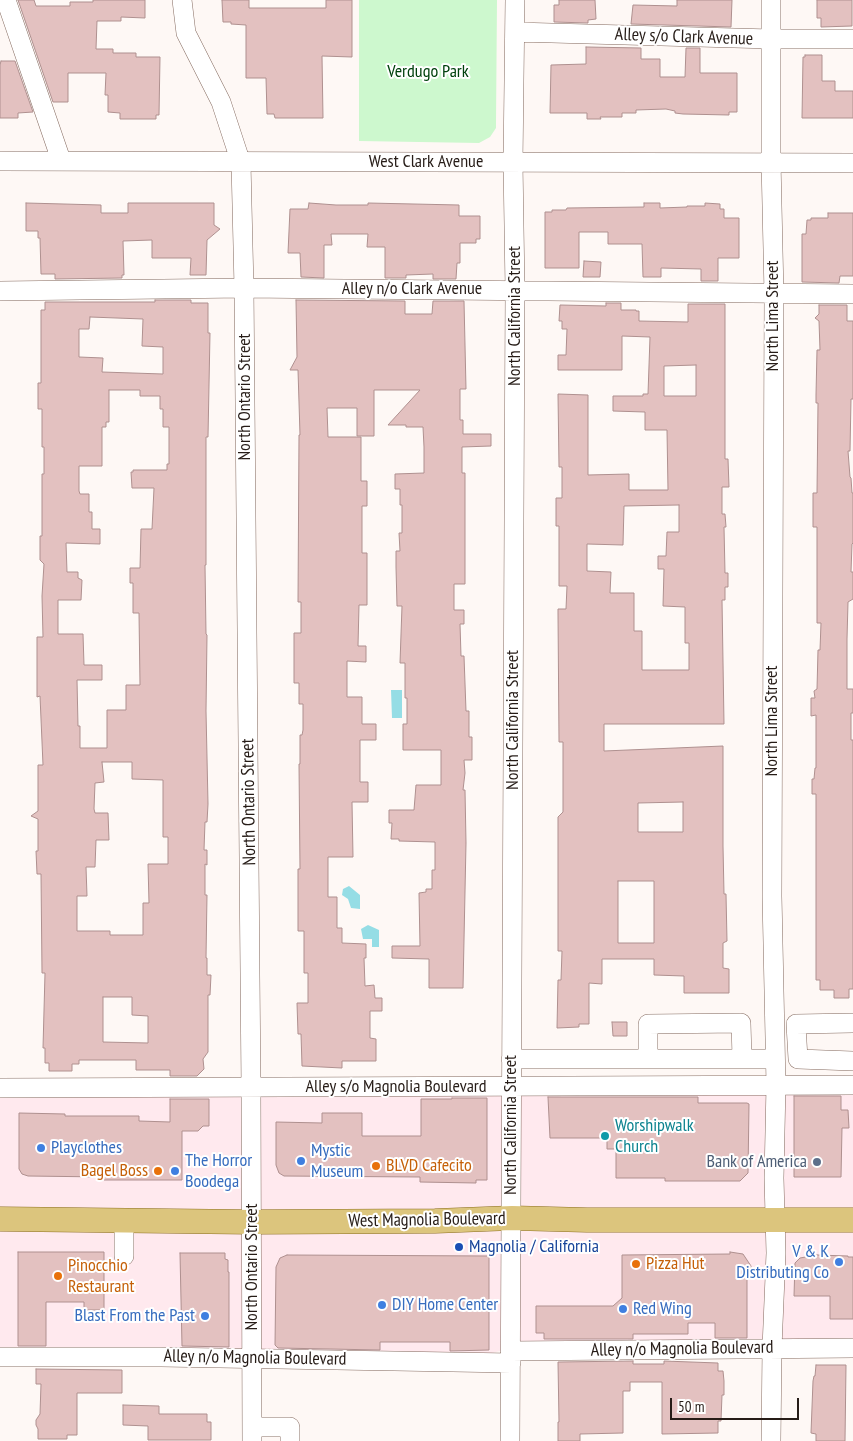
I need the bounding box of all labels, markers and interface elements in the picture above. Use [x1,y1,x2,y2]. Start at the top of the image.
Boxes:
street label: Alley s/o Clark Avenue [614,24,754,50]
park label: Verdugo Park [387,61,469,83]
street label: West Clark Avenue [369,151,483,173]
street label: North California Street [504,246,526,386]
street label: North Lima Street [762,261,784,371]
street label: Alley n/o Clark Avenue [342,278,482,300]
street label: North Ontario Street [234,333,256,461]
street label: North California Street [502,650,524,790]
street label: North Lima Street [761,666,783,776]
street label: North Ontario Street [237,738,261,866]
street label: North California Street [500,1055,522,1195]
street label: Alley s/o Magnolia Boulevard [305,1076,487,1098]
place label: Worshipwalk Church [615,1115,694,1158]
marker: Worshipwalk Church [599,1130,611,1142]
place label: Playclothes [51,1137,122,1159]
place label: Mystic Museum [311,1140,363,1182]
marker: Playclothes [35,1142,47,1154]
place label: The Horror Boodega [185,1150,252,1192]
place label: Bank of America [706,1151,807,1173]
marker: Mystic Museum [295,1155,307,1167]
place label: BLVD Cafecito [386,1155,472,1177]
marker: Bank of America [811,1156,823,1168]
place label: Bagel Boss [81,1160,148,1182]
marker: BLVD Cafecito [370,1160,382,1172]
marker: Bagel Boss [152,1165,164,1177]
marker: The Horror Boodega [169,1165,181,1177]
street label: North Ontario Street [241,1203,263,1331]
street label: West Magnolia Boulevard [348,1208,506,1232]
place label: Magnolia / California [469,1236,599,1258]
marker: Magnolia / California [453,1241,465,1253]
place label: V & K Distributing Co [736,1241,829,1284]
place label: Pizza Hut [646,1253,704,1275]
place label: Pinocchio Restaurant [68,1255,134,1298]
marker: V & K Distributing Co [833,1256,845,1268]
marker: Pizza Hut [630,1258,642,1270]
marker: Pinocchio Restaurant [52,1270,64,1282]
place label: DIY Home Center [392,1294,498,1316]
place label: Red Wing [633,1298,692,1320]
marker: DIY Home Center [376,1299,388,1311]
marker: Red Wing [617,1303,629,1315]
place label: Blast From the Past [75,1305,195,1327]
marker: Blast From the Past [199,1310,211,1322]
street label: Alley n/o Magnolia Boulevard [590,1337,774,1361]
street label: Alley n/o Magnolia Boulevard [163,1346,347,1370]
scale bar [673,1388,802,1420]
text: 50 m [678,1397,704,1416]

